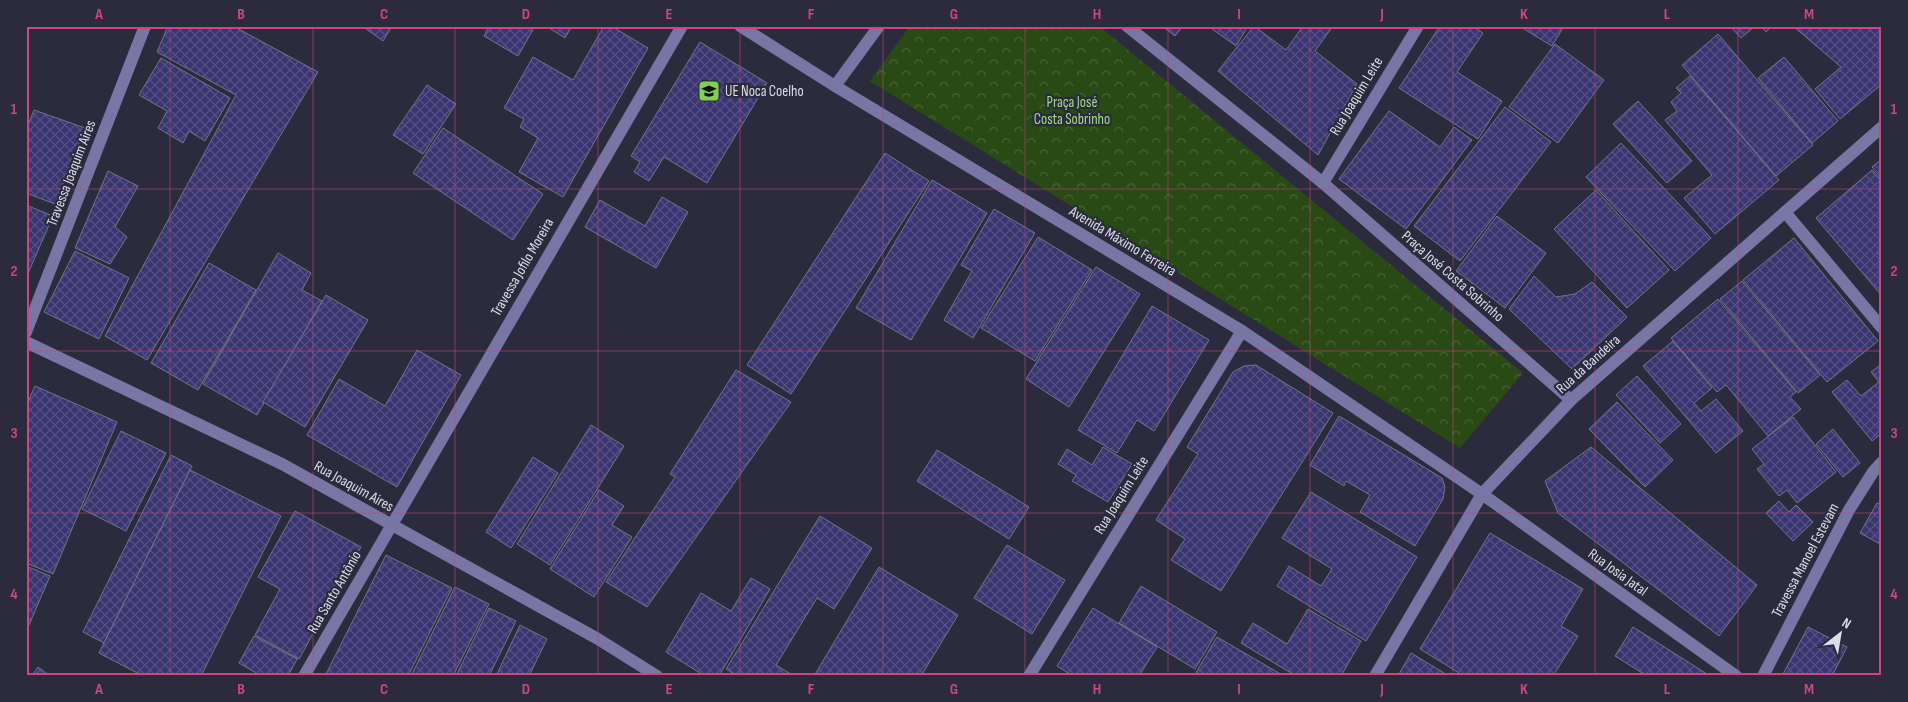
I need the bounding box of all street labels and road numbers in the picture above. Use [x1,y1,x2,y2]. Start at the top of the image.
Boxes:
street label: Rua Joaquim Leite [1326,53,1387,139]
street label: Travessa Joaquim Aires [42,117,100,229]
street label: Avenida Máximo Ferreira [1065,201,1180,281]
street label: Travessa Jofilo Moreira [487,215,558,320]
street label: Praça José Costa Sobrinho [1398,227,1508,326]
street label: Rua da Bandeira [1552,331,1624,398]
street label: Rua Joaquim Leite [1090,453,1153,538]
street label: Rua Joaquim Aires [310,457,397,516]
street label: Travessa Manoel Estevam [1767,500,1844,621]
street label: Rua Josia Jatal [1584,544,1651,600]
street label: Rua Santo Antônio [303,547,366,637]

